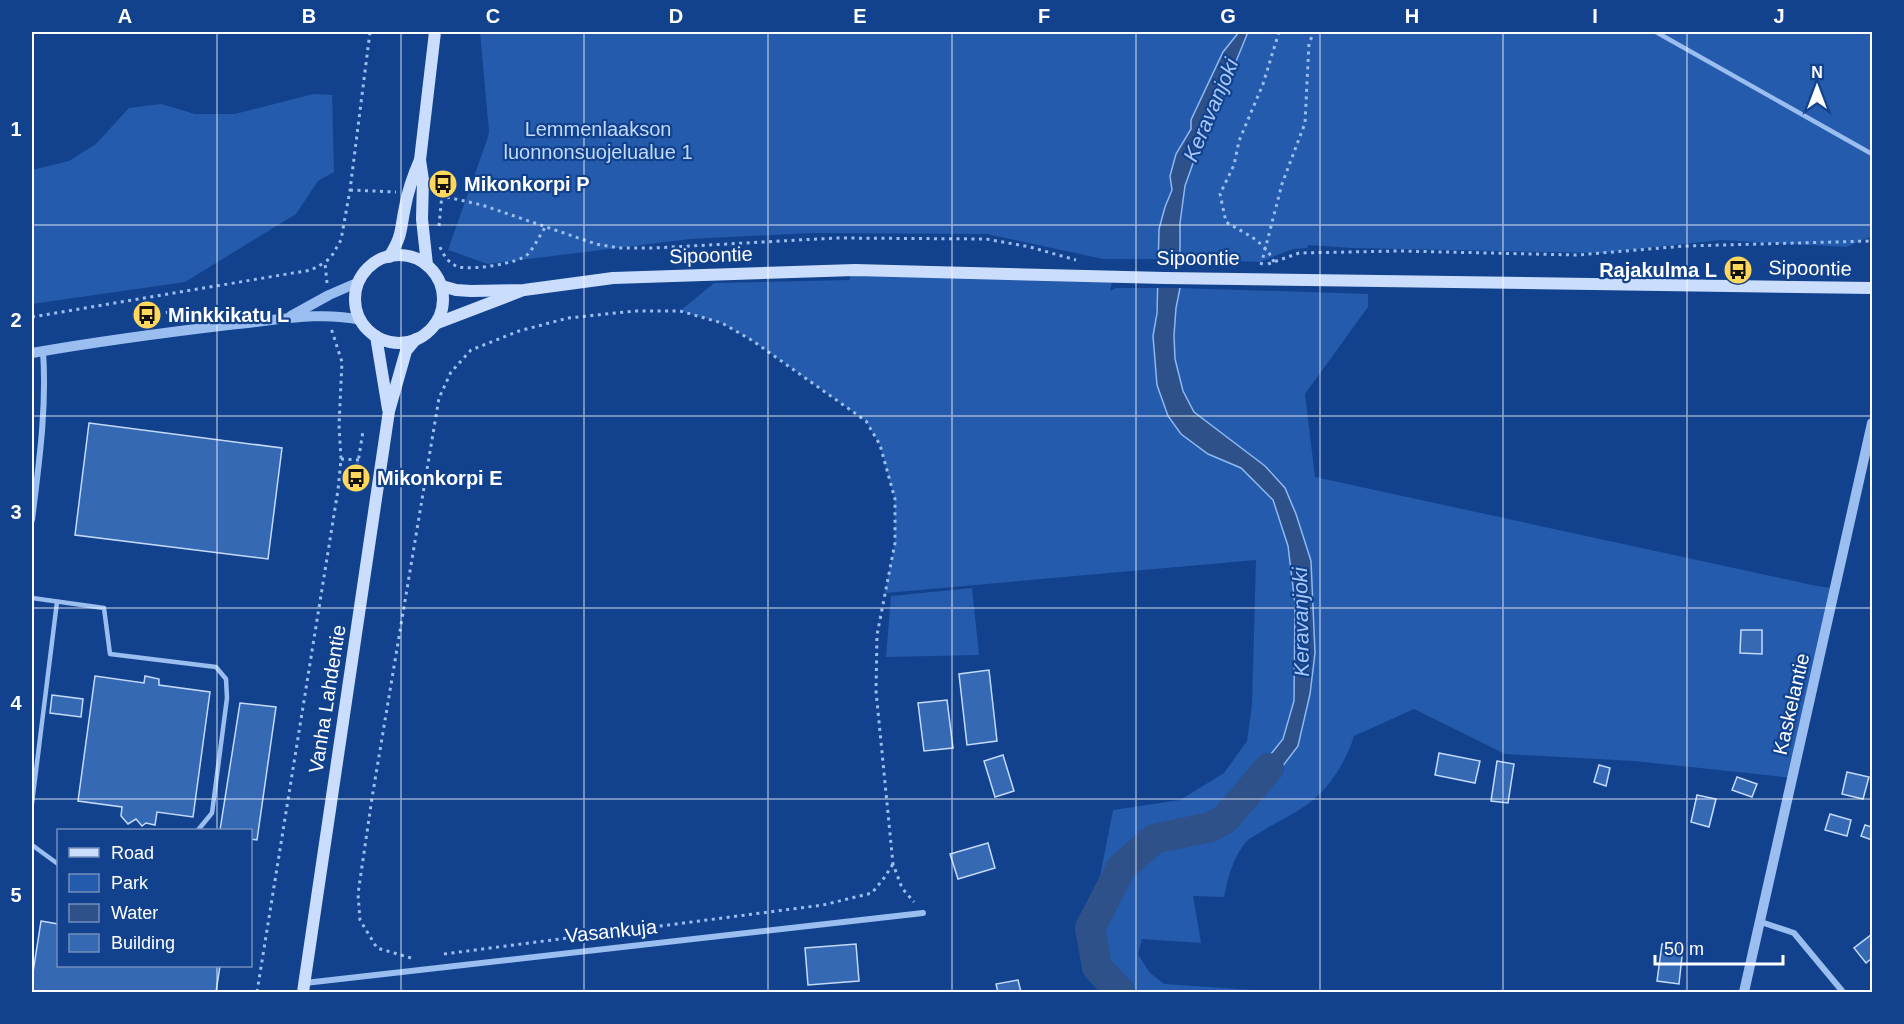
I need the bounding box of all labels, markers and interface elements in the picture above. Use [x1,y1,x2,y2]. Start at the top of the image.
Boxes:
text: A [118,5,132,27]
text: B [302,5,316,27]
text: C [486,5,500,27]
text: D [669,5,683,27]
text: E [853,5,867,27]
text: F [1038,5,1050,27]
text: G [1220,5,1236,27]
text: H [1405,5,1419,27]
text: I [1592,5,1598,27]
text: J [1773,5,1785,27]
water label: Keravanjoki [1179,54,1243,165]
north arrow [1787,57,1847,117]
text: N [1811,64,1823,81]
text: 1 [10,118,22,140]
park label: Lemmenlaakson luonnonsuojelualue 1 [503,118,693,163]
bus stop icon: Mikonkorpi P [427,168,459,200]
place label: Mikonkorpi P [464,173,590,195]
street label: Sipoontie [669,243,753,267]
street label: Sipoontie [1156,247,1240,269]
bus stop icon: Rajakulma L [1722,254,1754,286]
street label: Sipoontie [1768,256,1852,280]
place label: Rajakulma L [1599,259,1717,281]
bus stop icon: Minkkikatu L [131,299,163,331]
place label: Minkkikatu L [168,304,289,326]
text: 2 [10,309,22,331]
bus stop icon: Mikonkorpi E [340,462,372,494]
place label: Mikonkorpi E [377,467,503,489]
text: 3 [10,501,22,523]
water label: Keravanjoki [1288,566,1313,677]
street label: Vanha Lahdentie [304,623,350,775]
street label: Kaskelantie [1769,651,1813,757]
text: 4 [10,692,22,714]
legend [57,829,252,967]
text: Road [111,843,154,863]
text: Park [111,873,149,893]
text: 5 [10,884,22,906]
text: Water [111,903,158,923]
street label: Vasankuja [564,915,659,947]
scale bar [1655,928,1782,966]
text: Building [111,933,175,953]
text: 50 m [1664,939,1704,959]

